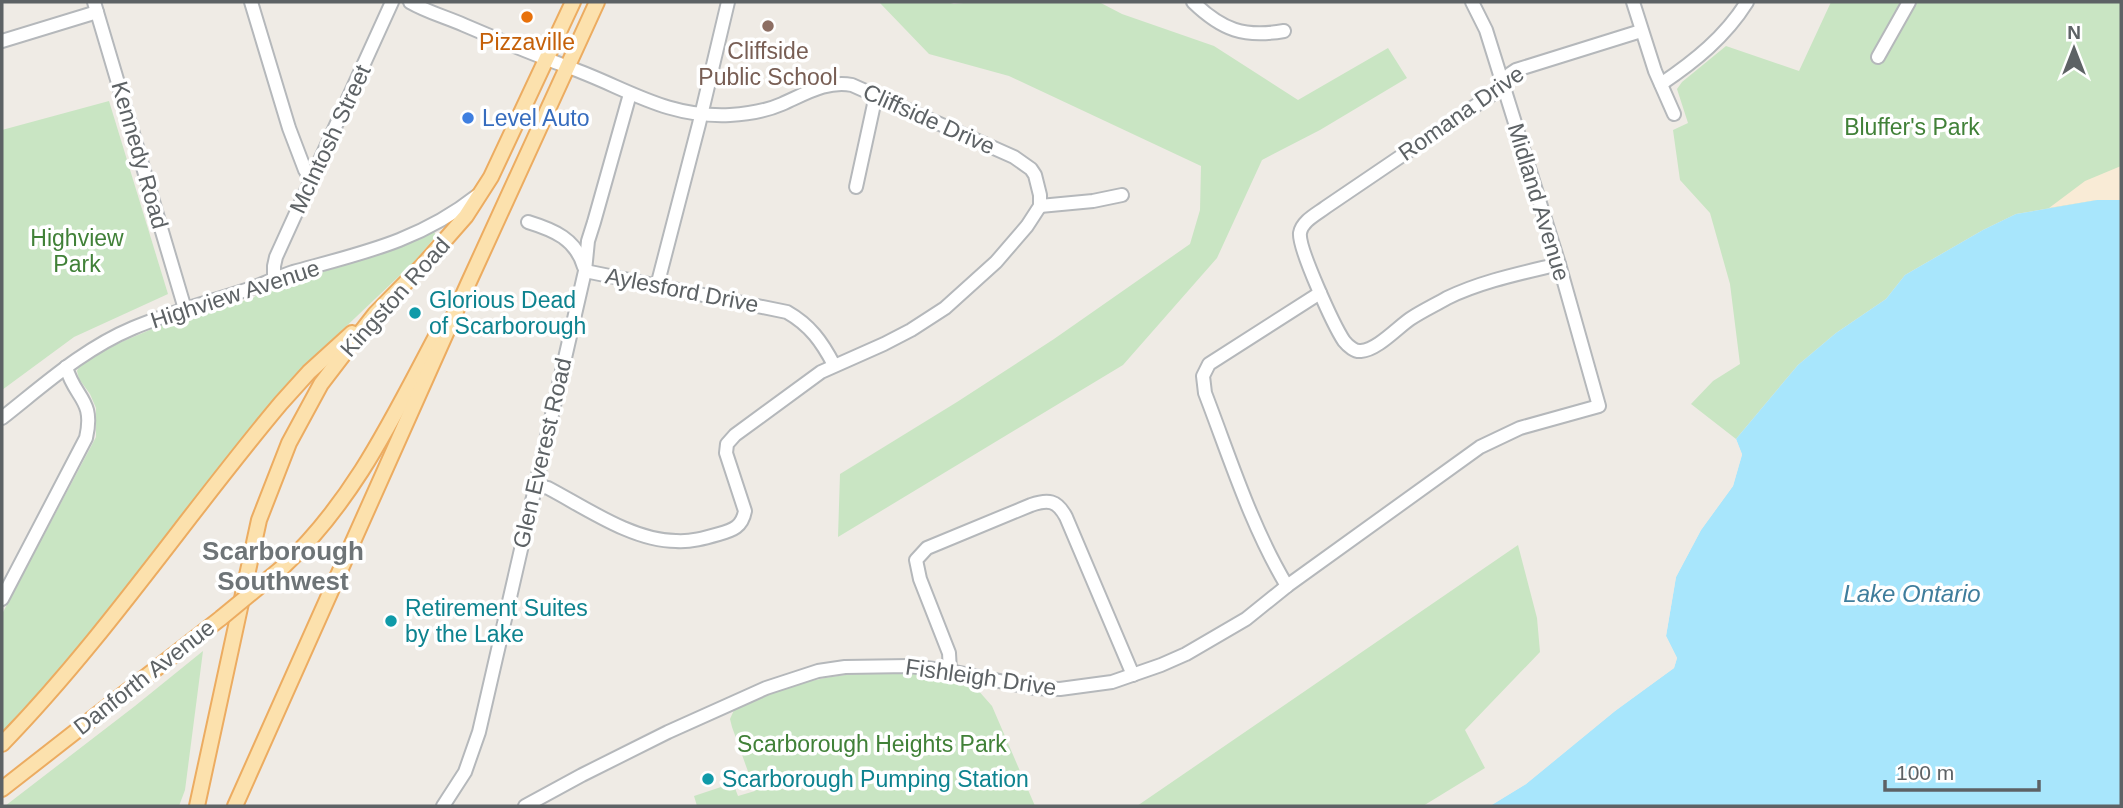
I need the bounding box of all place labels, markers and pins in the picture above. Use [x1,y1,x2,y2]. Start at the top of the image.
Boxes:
marker: Pizzaville [519,9,535,25]
marker: Cliffside Public School [760,18,776,34]
place label: Pizzaville [479,29,575,55]
place label: Cliffside Public School [698,38,838,90]
place label: Level Auto [482,105,589,131]
marker: Level Auto [460,110,476,126]
place label: Glorious Dead of Scarborough [429,287,586,339]
marker: Glorious Dead of Scarborough [407,305,423,321]
place label: Retirement Suites by the Lake [405,595,588,647]
marker: Retirement Suites by the Lake [383,613,399,629]
place label: Scarborough Pumping Station [722,766,1029,792]
marker: Scarborough Pumping Station [700,771,716,787]

